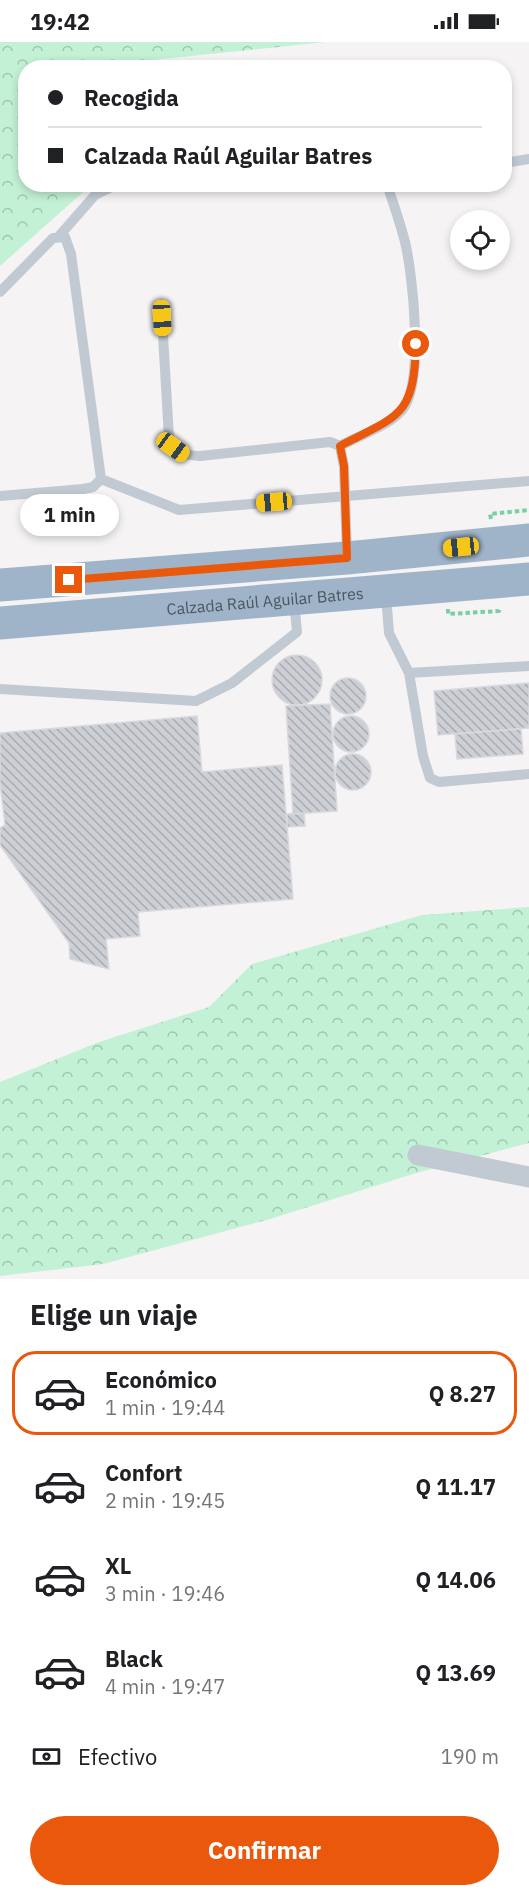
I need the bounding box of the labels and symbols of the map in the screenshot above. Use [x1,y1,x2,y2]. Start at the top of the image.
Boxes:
car [152,300,172,336]
route start [402,330,429,357]
car [153,429,193,465]
car [255,491,293,513]
callout: 1 min [20,493,118,535]
car [442,536,480,558]
route end [55,566,82,593]
street label: Calzada Raúl Aguilar Batres [166,583,364,619]

